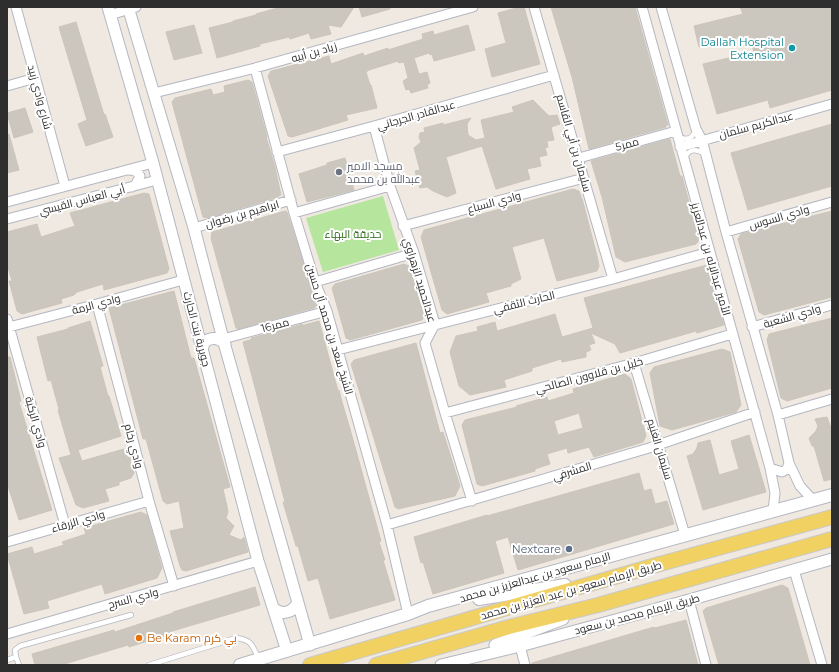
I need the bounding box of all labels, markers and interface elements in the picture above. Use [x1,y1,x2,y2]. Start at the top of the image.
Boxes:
place label: Dallah Hospital Extension [700,35,784,62]
street label: زياد بن أبيه [289,39,339,65]
marker: Dallah Hospital Extension [787,43,797,53]
street label: شارع وادي زبيد [23,63,55,131]
street label: سليمان بن أبي القاسم [551,92,595,194]
street label: عبدالقادر الجرجاني [375,97,457,135]
street label: عبدالكريم سلمان [717,108,795,143]
street label: ممر5 [614,134,640,154]
place label: مسجد الامير عبدالله بن محمد [346,159,421,186]
marker: مسجد الامير عبدالله بن محمد [334,167,344,177]
street label: أبي العباس القيسي [37,182,127,220]
street label: وادي السباع [466,188,523,218]
street label: ابراهيم بن رضوان [203,197,281,232]
street label: الأمير عبدالإله بن عبدالعزيز [688,200,734,317]
street label: وادي السوس [747,202,811,234]
park label: حديقة البهاء [325,227,381,241]
street label: عبدالحميد الزهراوي [399,236,440,325]
street label: الشيخ سعد بن محمد آل حسين [302,262,357,397]
street label: الحارث الثقفي [492,288,557,318]
street label: جويرية بنت الحارث [180,290,214,368]
street label: وادي الرمة [70,291,122,319]
street label: وادي الشعبة [762,301,823,333]
street label: ممر16 [259,315,291,335]
street label: خليل بن قلاوون الصالحي [534,354,645,398]
street label: وادي الركبة [20,395,50,450]
street label: سليمان الغنيم [643,417,676,482]
street label: وادي رخام [119,422,147,471]
street label: المشرفي [551,458,594,485]
street label: وادي الزرقاء [50,507,107,537]
place label: Nextcare [512,542,561,556]
marker: Nextcare [564,544,574,554]
street label: الإمام سعود بن عبدالعزيز بن محمد [458,549,613,606]
street label: طريق الإمام سعود بن عبد العزيز بن محمد [479,557,663,624]
street label: وادي السرح [106,585,160,613]
street label: طريق الإمام محمد بن سعود [573,591,702,638]
place label: Be Karam بي كرم [147,631,237,647]
marker: Be Karam بي كرم [134,633,144,643]

